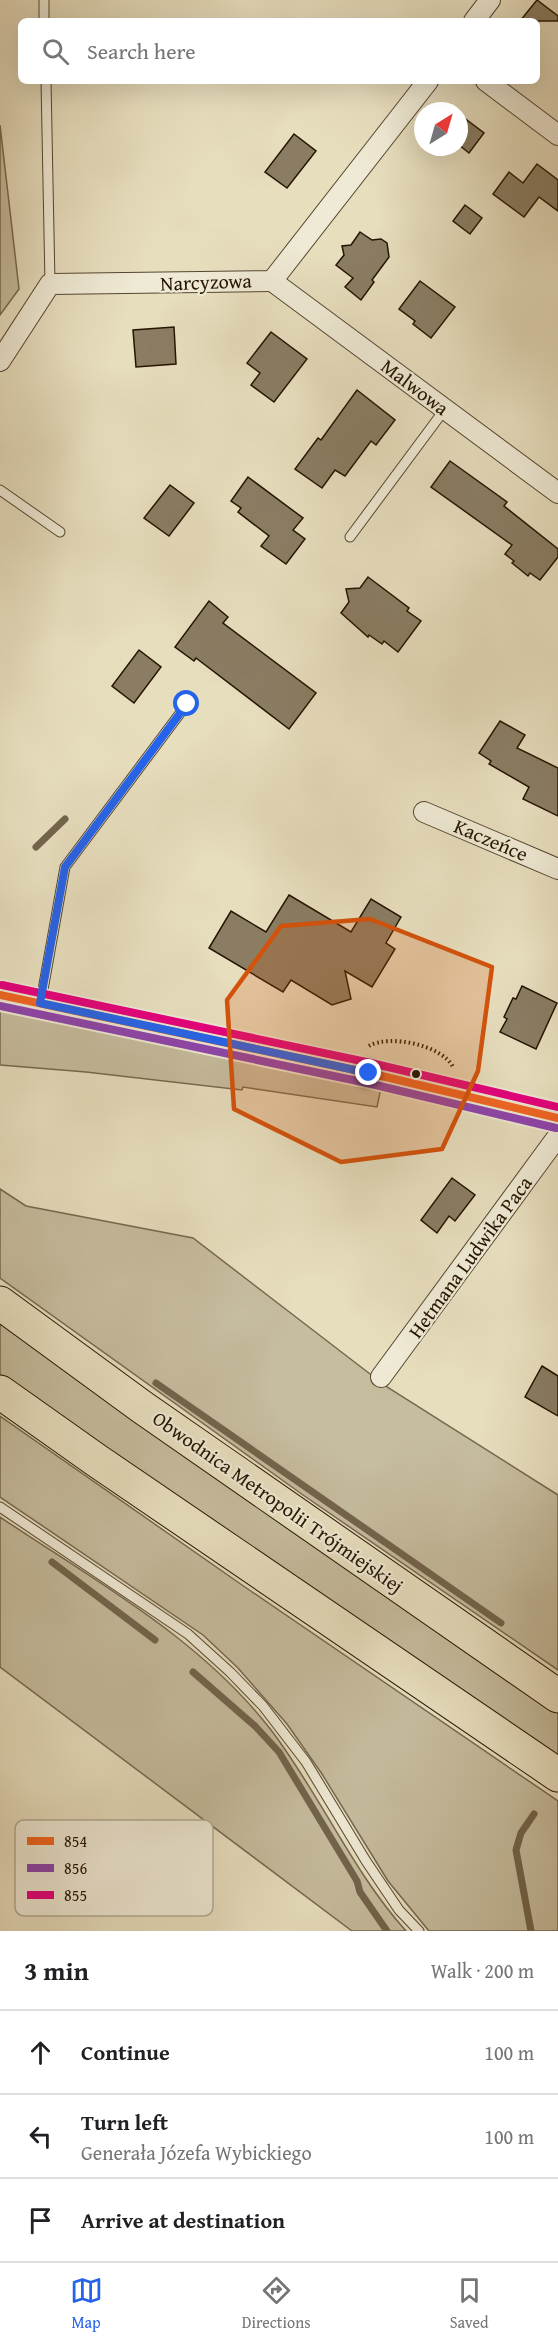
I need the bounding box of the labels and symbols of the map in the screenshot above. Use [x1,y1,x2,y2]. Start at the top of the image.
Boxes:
north arrow [414,102,468,156]
street label: Narcyzowa [160,265,253,298]
street label: Malwowa [375,351,456,422]
route start [173,690,199,716]
street label: Kaczeńce [450,811,533,868]
route end [355,1059,381,1085]
unlabelled marker [410,1068,422,1080]
street label: Hetmana Ludwika Paca [401,1169,539,1344]
street label: Obwodnica Metropolii Trójmiejskiej [147,1404,410,1600]
legend [15,1820,213,1916]
text: 854 [64,1829,87,1853]
text: 856 [64,1856,87,1880]
text: 855 [64,1883,87,1907]

